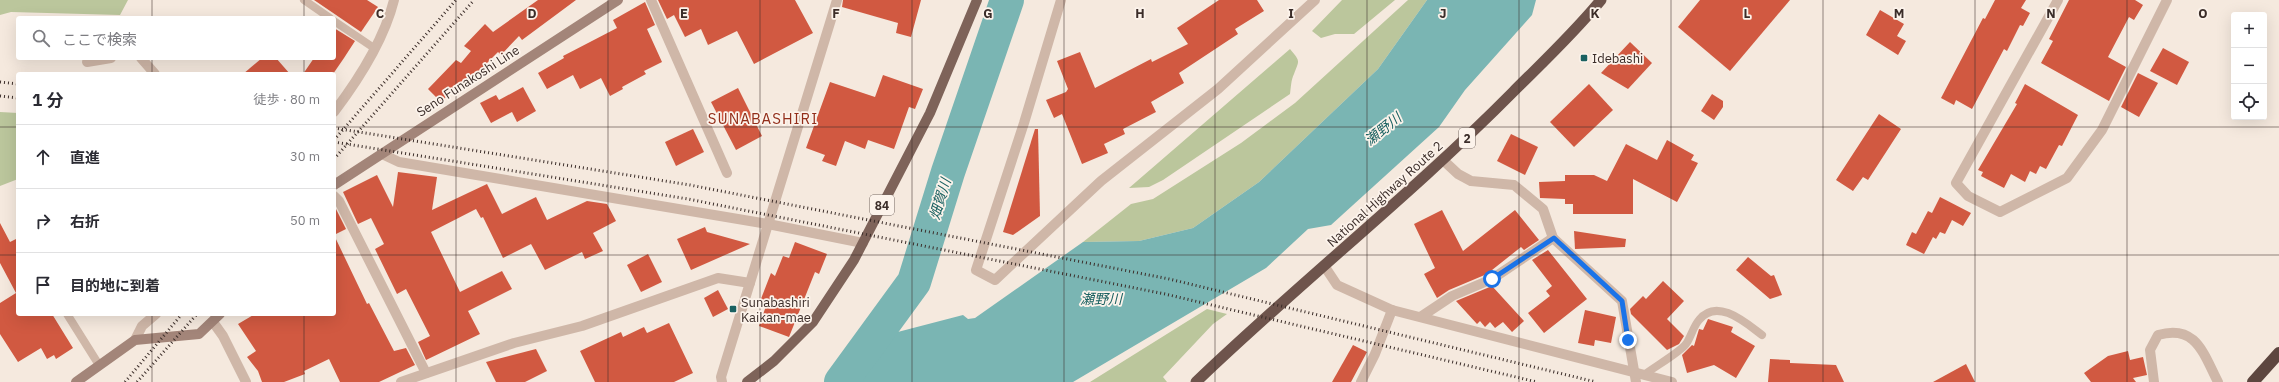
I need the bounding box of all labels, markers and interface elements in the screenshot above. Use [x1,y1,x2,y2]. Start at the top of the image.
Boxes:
text: C [376,5,385,22]
text: D [527,5,537,22]
text: E [680,5,688,22]
text: F [832,5,840,22]
text: G [983,5,993,22]
text: H [1135,5,1145,22]
text: I [1288,5,1294,22]
text: J [1439,5,1447,22]
text: K [1590,5,1600,22]
text: L [1744,5,1751,22]
text: M [1894,5,1904,22]
text: N [2046,5,2056,22]
text: O [2198,5,2208,22]
map controls [2231,12,2267,120]
button: + [2231,12,2267,48]
search box [16,16,336,60]
icon: search [30,27,52,49]
text: ここで検索 [62,30,137,49]
street label: Seno Funakoshi Line [413,41,523,121]
button: − [2231,48,2267,84]
place label: Idebashi [1592,50,1643,67]
marker: Idebashi [1579,53,1589,63]
button: locate [2231,84,2267,120]
text: 1 分 [32,89,63,111]
text: 徒歩 · 80 m [254,91,320,108]
water label: 瀬野川 [1361,108,1407,149]
district label: SUNABASHIRI [708,109,818,128]
road number: 2 [1459,128,1475,148]
street label: National Highway Route 2 [1323,137,1447,251]
icon: ahead [32,146,54,168]
text: 直進 [70,148,100,167]
text: 30 m [290,148,320,165]
water label: 畑賀川 [925,174,955,222]
road number: 84 [870,195,894,215]
icon: right [32,210,54,232]
text: 右折 [70,212,100,231]
text: 50 m [290,212,320,229]
route start [1483,270,1501,288]
icon: arrive [32,274,54,296]
text: 目的地に到着 [70,276,160,295]
water label: 瀬野川 [1080,290,1124,308]
place label: Sunabashiri Kaikan-mae [741,294,811,326]
marker: Sunabashiri Kaikan-mae [728,304,738,314]
route end [1619,331,1637,349]

